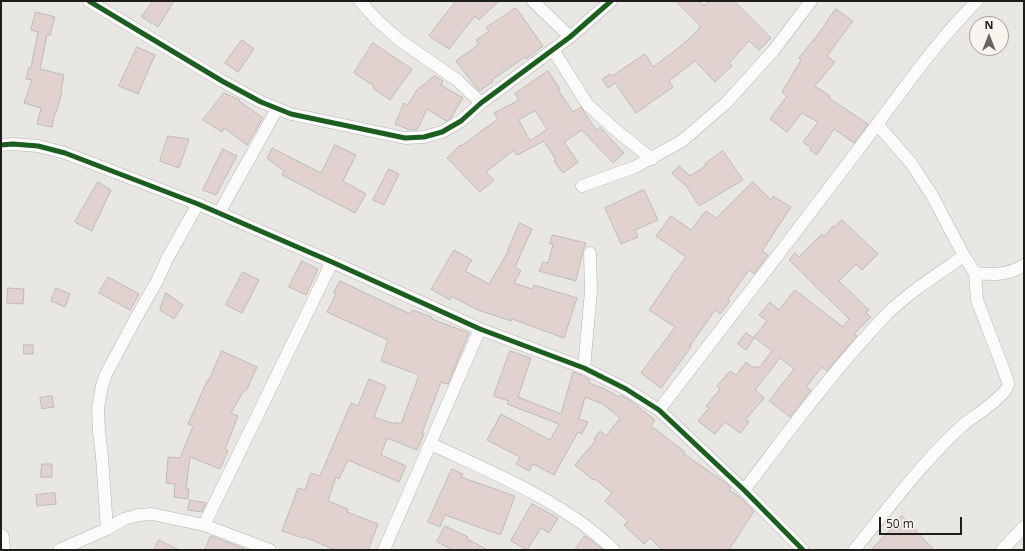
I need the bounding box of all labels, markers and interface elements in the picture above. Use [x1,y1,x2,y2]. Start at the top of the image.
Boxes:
north arrow [969,16,1009,56]
text: N [985,17,993,32]
scale bar [881,509,964,535]
text: 50 m [886,515,914,532]

